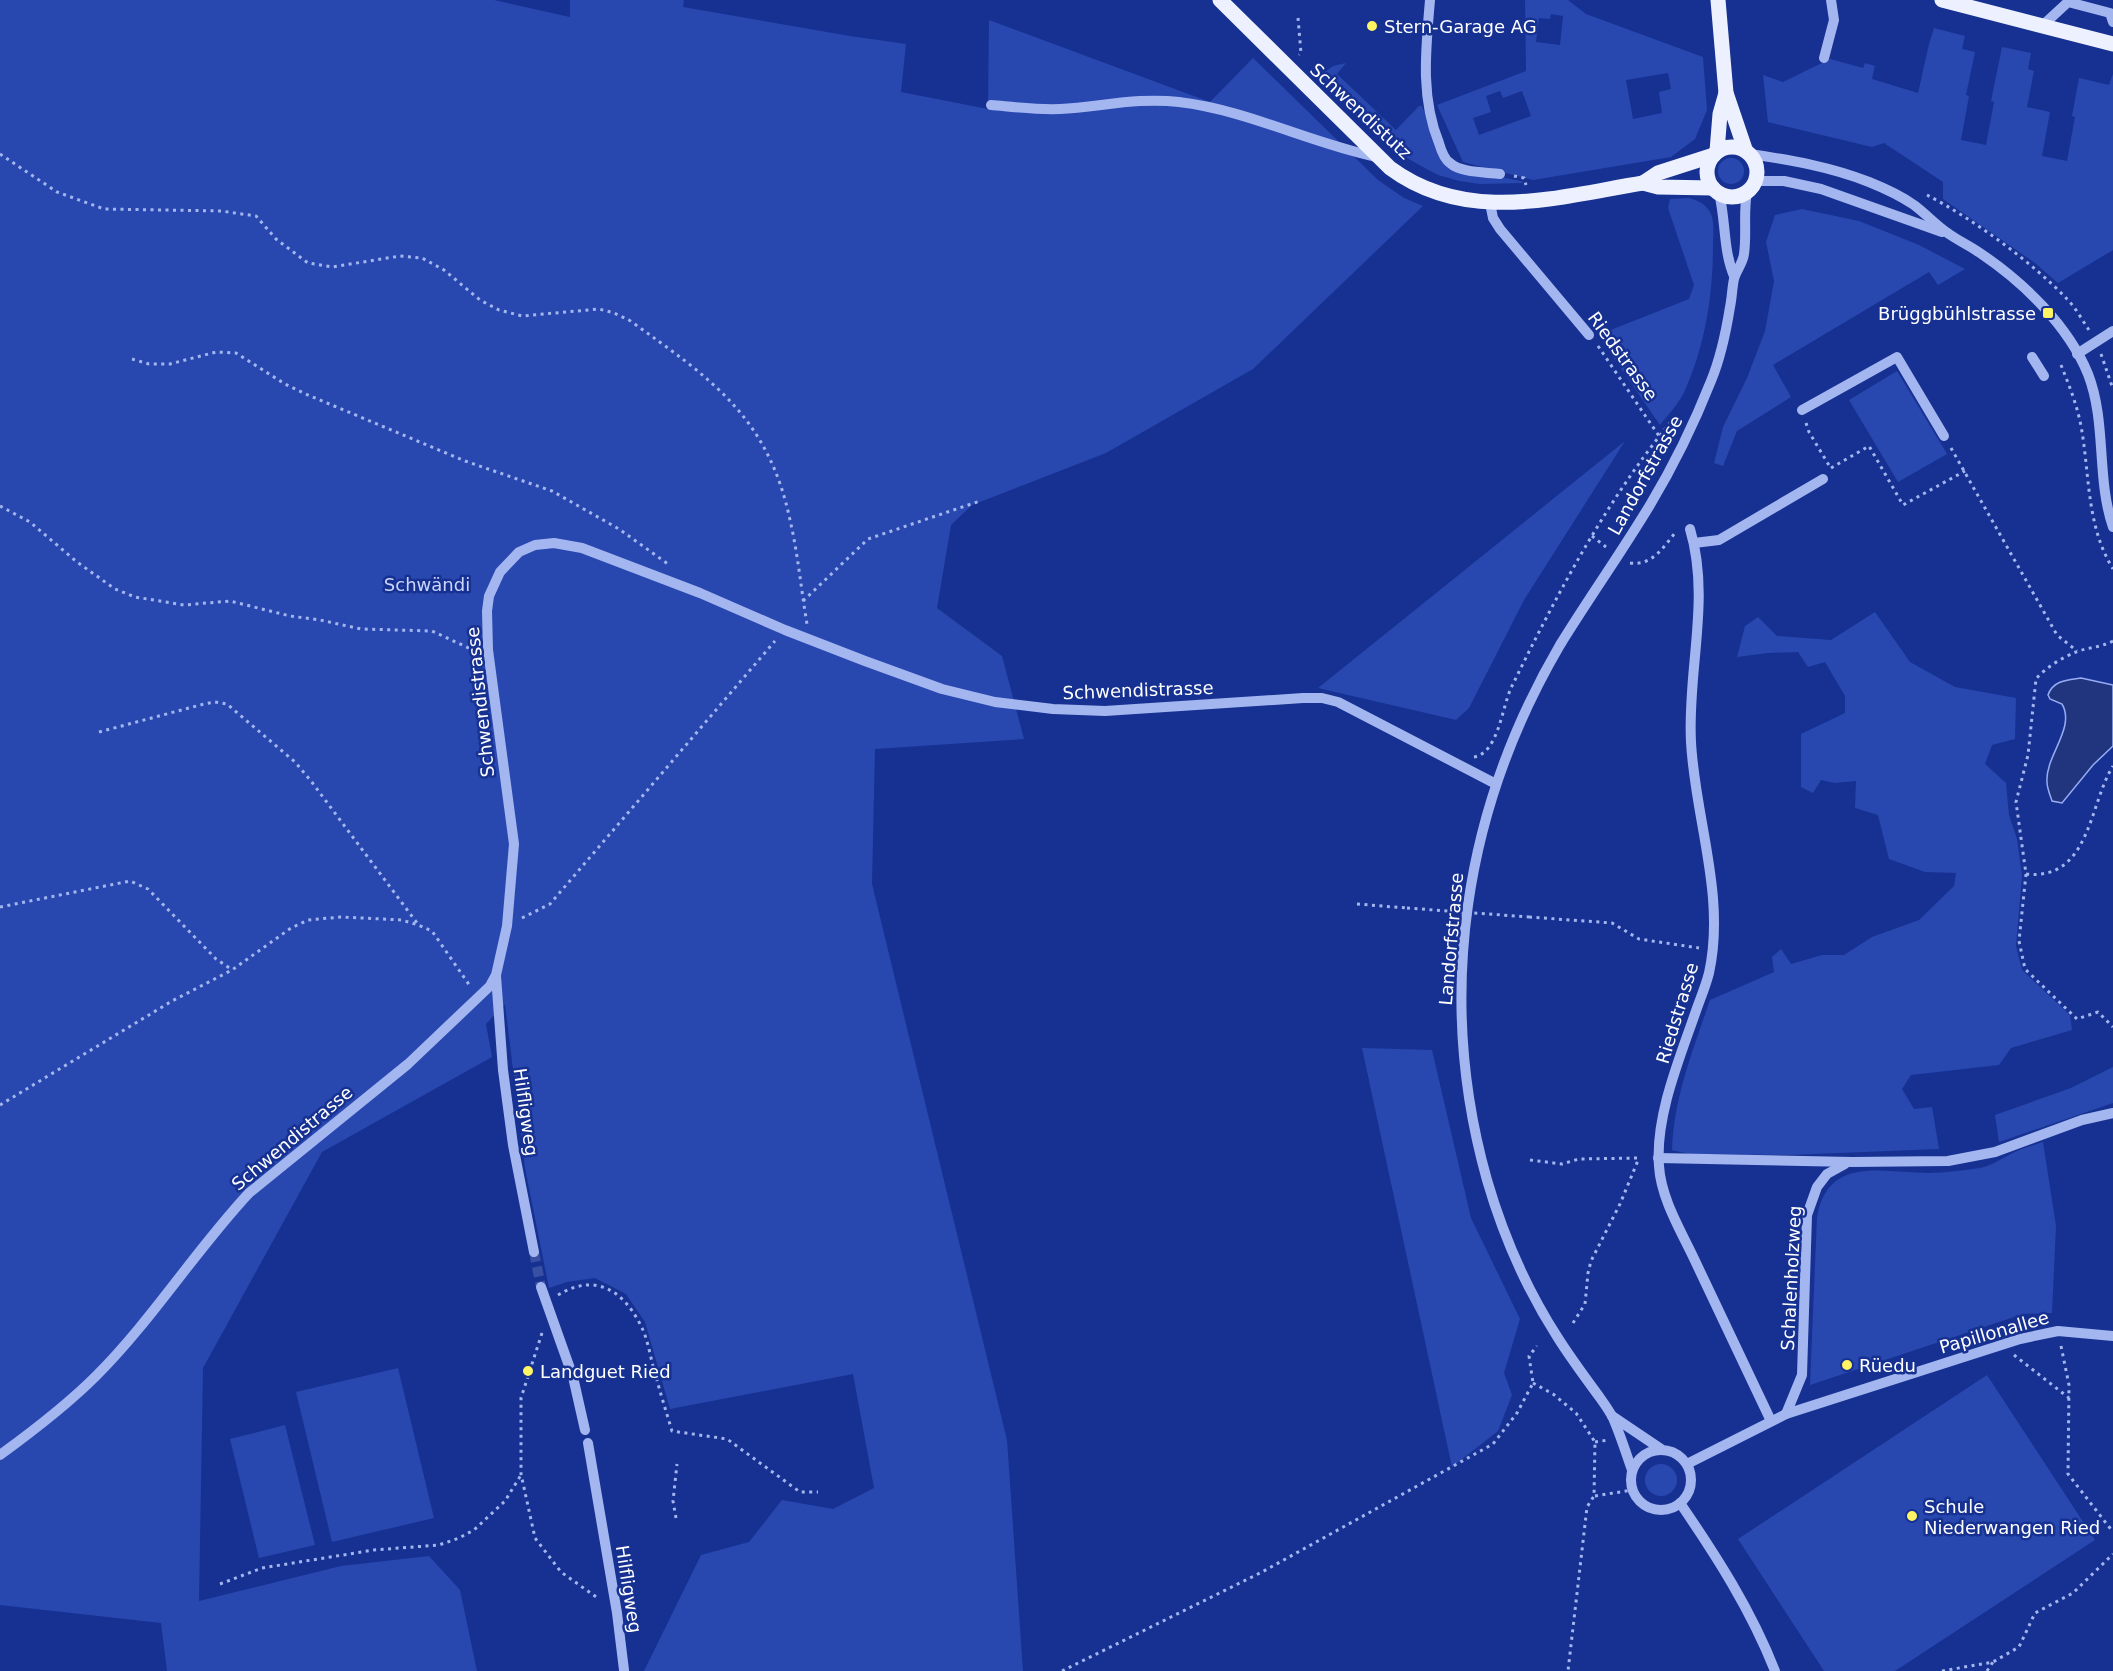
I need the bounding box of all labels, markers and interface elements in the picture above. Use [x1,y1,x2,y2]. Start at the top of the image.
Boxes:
place label: Stern-Garage AG [1384,16,1537,37]
marker: Stern-Garage AG [1365,19,1379,33]
street label: Schwendistutz [1306,59,1416,163]
place label: Brüggbühlstrasse [1878,303,2036,324]
marker: Brüggbühlstrasse [2041,306,2055,320]
street label: Riedstrasse [1584,307,1662,405]
street label: Landorfstrasse [1603,412,1687,538]
park label: Schwändi [384,574,470,595]
street label: Schwendistrasse [462,626,498,778]
street label: Schwendistrasse [1062,677,1214,703]
street label: Landorfstrasse [1435,872,1467,1006]
street label: Riedstrasse [1652,960,1702,1066]
street label: Hilfligweg [509,1067,543,1157]
street label: Schwendistrasse [227,1081,357,1195]
street label: Schalenholzweg [1777,1205,1805,1351]
street label: Papillonallee [1937,1306,2051,1358]
place label: Rüedu [1859,1355,1916,1376]
marker: Rüedu [1840,1358,1854,1372]
place label: Landguet Ried [540,1361,671,1382]
marker: Landguet Ried [521,1364,535,1378]
place label: Schule Niederwangen Ried [1924,1496,2100,1538]
marker: Schule Niederwangen Ried [1905,1509,1919,1523]
street label: Hilfligweg [612,1544,646,1634]

